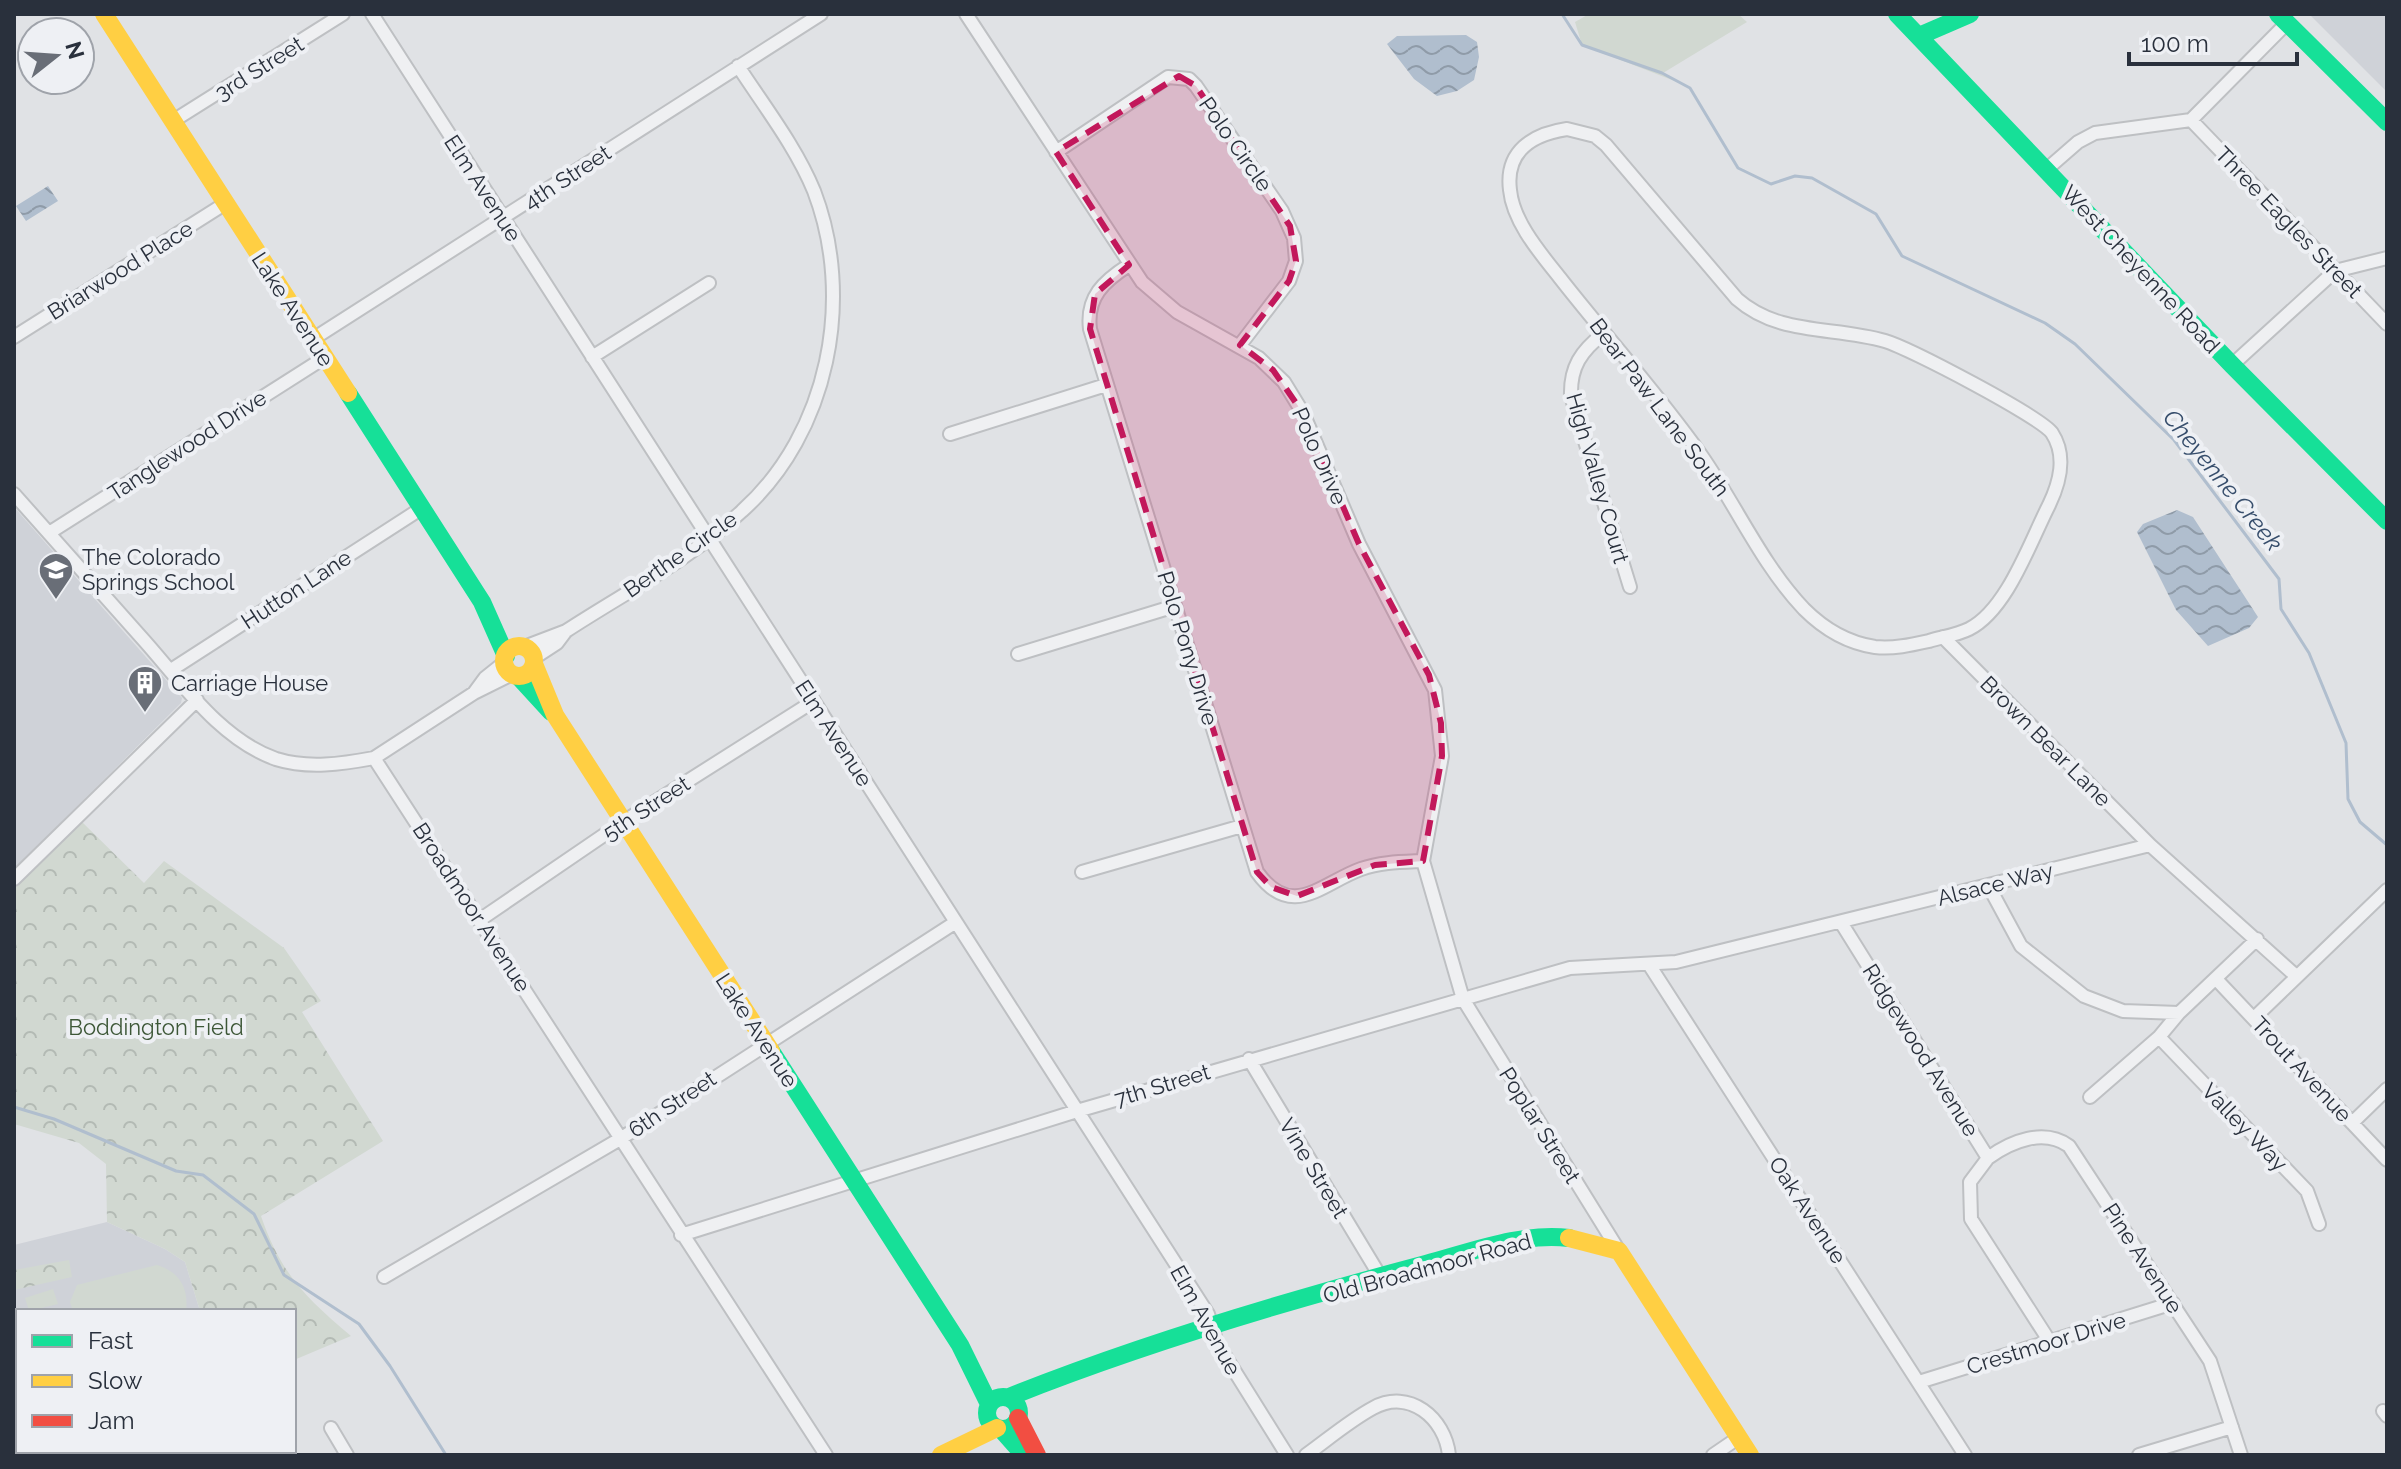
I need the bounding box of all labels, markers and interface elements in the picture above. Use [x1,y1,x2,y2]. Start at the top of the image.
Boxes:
north arrow [16,16,96,96]
scale bar [2129,16,2297,66]
text: 100 m [2141,29,2209,58]
street label: 3rd Street [210,30,309,105]
text: N [60,38,90,62]
street label: Polo Circle [1194,92,1278,196]
street label: Elm Avenue [439,130,527,246]
street label: 4th Street [518,139,616,215]
street label: Three Eagles Street [2210,141,2368,303]
street label: West Cheyenne Road [2056,180,2226,358]
street label: Briarwood Place [43,215,198,325]
street label: Lake Avenue [246,247,340,371]
street label: Bear Paw Lane South [1585,313,1735,501]
street label: Tanglewood Drive [103,384,271,506]
street label: High Valley Court [1561,390,1635,567]
street label: Polo Drive [1287,403,1353,509]
water label: Cheyenne Creek [2157,403,2289,557]
street label: Berthe Circle [618,505,742,603]
place label: The Colorado Springs School [82,544,235,595]
street label: Hutton Lane [236,544,356,634]
school or university icon: The Colorado Springs School [37,551,75,601]
street label: Polo Pony Drive [1152,568,1224,728]
building icon: Carriage House [126,664,164,714]
place label: Carriage House [171,670,328,696]
street label: Brown Bear Lane [1975,670,2117,812]
street label: Elm Avenue [790,675,878,791]
street label: 5th Street [597,770,695,846]
street label: Broadmoor Avenue [408,818,536,997]
street label: Alsace Way [1934,857,2056,911]
street label: Ridgewood Avenue [1857,959,1985,1141]
street label: Lake Avenue [710,968,804,1092]
street label: Trout Avenue [2247,1011,2357,1127]
park label: Boddington Field [68,1014,244,1040]
street label: 7th Street [1111,1058,1214,1112]
street label: Poplar Street [1494,1062,1586,1188]
street label: 6th Street [623,1065,721,1143]
street label: Valley Way [2197,1078,2293,1176]
street label: Vine Street [1274,1113,1354,1223]
street label: Oak Avenue [1764,1152,1852,1268]
street label: Pine Avenue [2098,1198,2188,1318]
street label: Old Broadmoor Road [1320,1228,1534,1308]
street label: Elm Avenue [1165,1260,1247,1380]
street label: Crestmoor Drive [1963,1306,2129,1380]
legend [16,1309,296,1453]
text: Fast [88,1326,133,1355]
text: Slow [88,1366,143,1395]
text: Jam [88,1406,134,1435]

